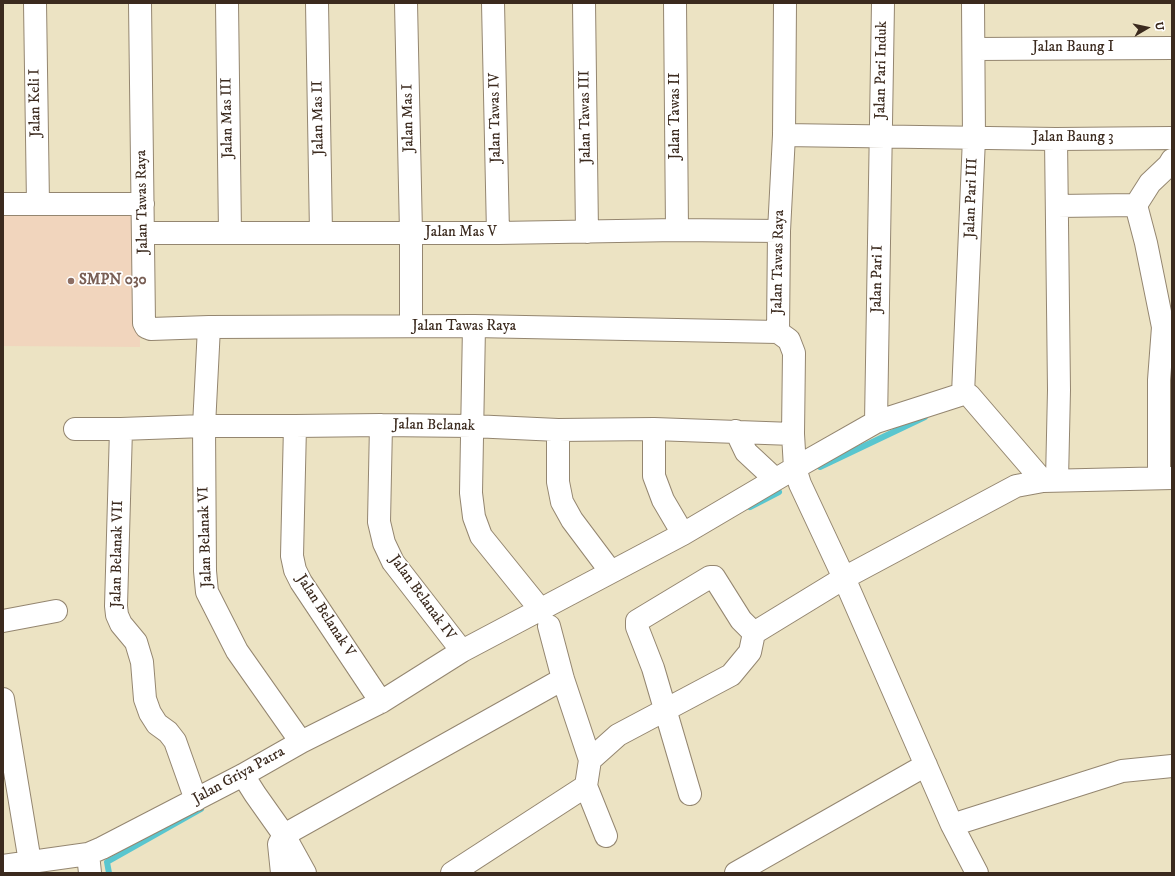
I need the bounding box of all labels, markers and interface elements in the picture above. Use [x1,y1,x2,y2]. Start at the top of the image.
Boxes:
north arrow [1127,8,1167,48]
street label: Jalan Pari Induk [872,21,892,119]
text: U [1151,21,1166,31]
street label: Jalan Baung I [1032,39,1114,57]
street label: Jalan Keli I [26,69,46,137]
street label: Jalan Tawas III [576,70,596,164]
street label: Jalan Tawas IV [486,73,506,163]
street label: Jalan Tawas II [667,73,685,159]
street label: Jalan Mas III [218,77,238,159]
street label: Jalan Mas II [309,81,329,155]
street label: Jalan Mas I [399,84,419,152]
street label: Jalan Baung 3 [1032,129,1114,147]
street label: Jalan Tawas Raya [133,150,153,254]
street label: Jalan Pari III [962,158,982,238]
street label: Jalan Tawas Raya [769,210,789,314]
street label: Jalan Mas V [425,224,497,242]
street label: Jalan Pari I [868,245,888,313]
place label: SMPN 030 [79,272,147,290]
marker: SMPN 030 [66,276,76,286]
street label: Jalan Tawas Raya [412,318,516,336]
street label: Jalan Belanak [393,416,475,436]
street label: Jalan Belanak VI [195,486,217,588]
street label: Jalan Belanak VII [108,500,128,608]
street label: Jalan Belanak IV [385,552,459,644]
street label: Jalan Belanak V [292,571,358,661]
street label: Jalan Griya Patra [190,743,288,809]

